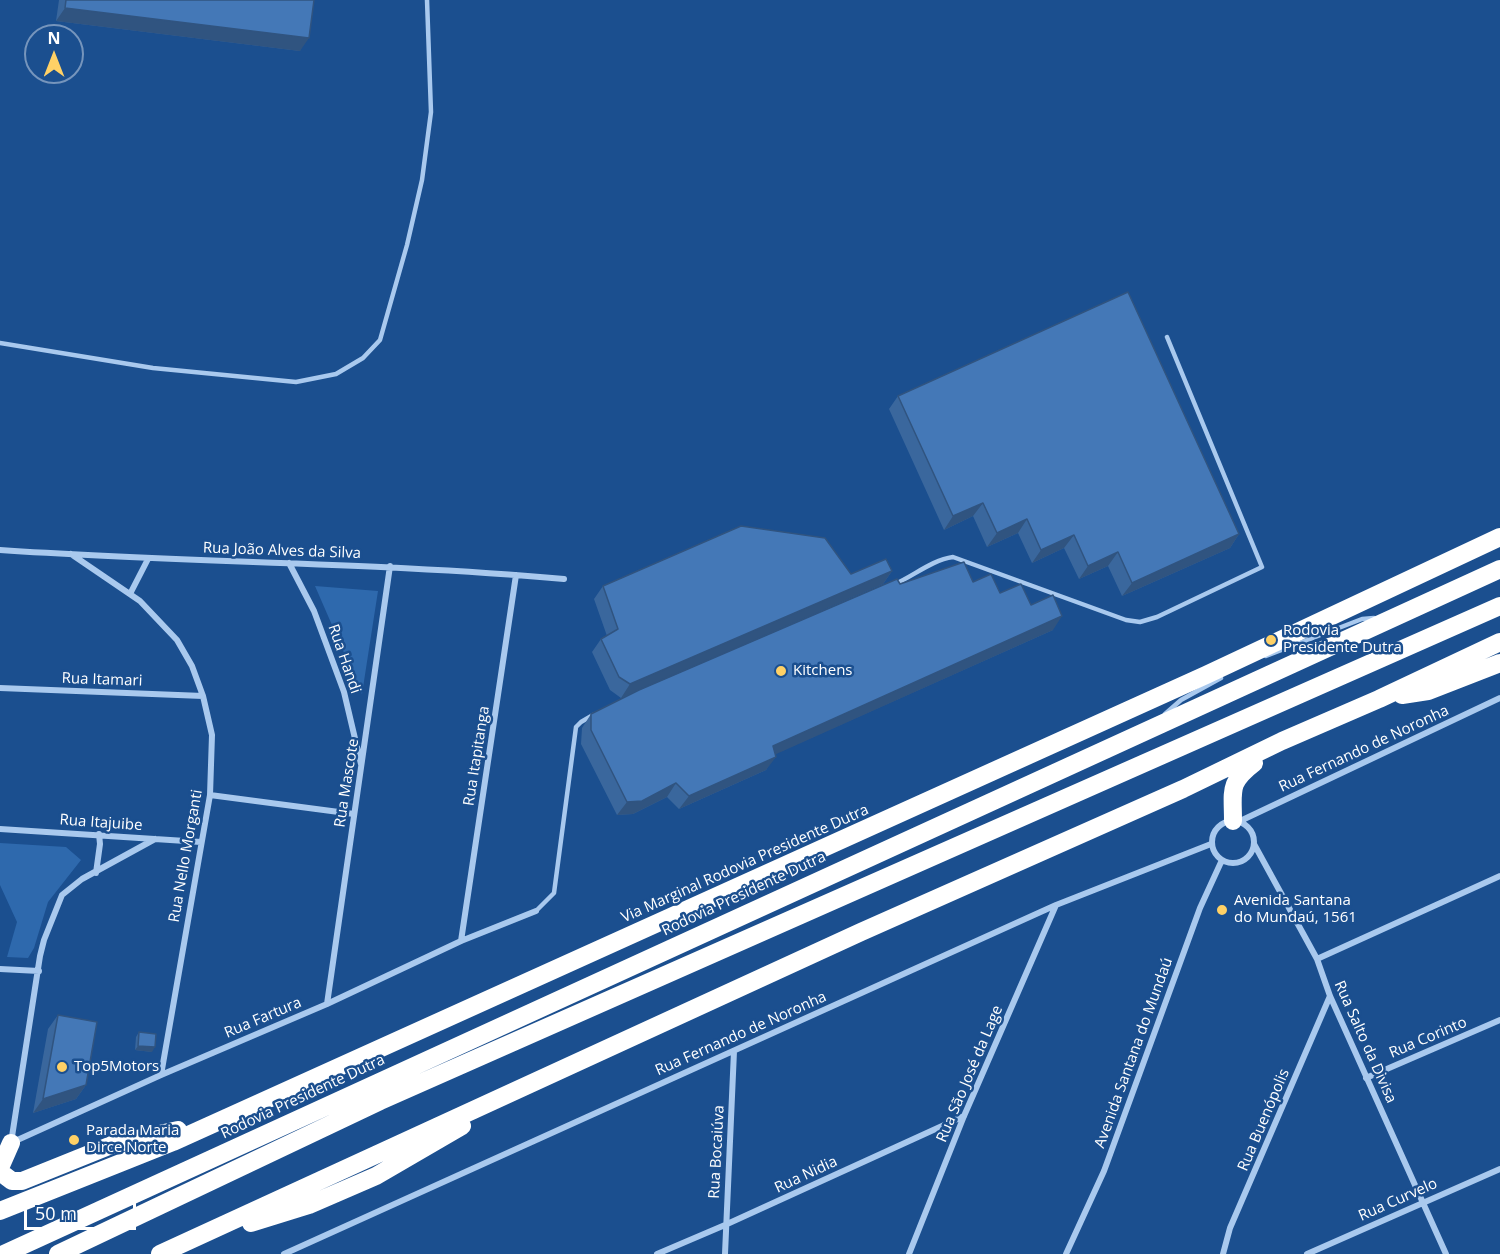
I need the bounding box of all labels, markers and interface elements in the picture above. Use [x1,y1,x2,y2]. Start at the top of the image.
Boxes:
north arrow [24,24,84,84]
text: N [47,27,61,49]
street label: Rua João Alves da Silva [203,539,361,563]
street label: Rua Handi [324,622,364,696]
place label: Rodovia Presidente Dutra [1283,622,1402,657]
marker: Rodovia Presidente Dutra [1264,633,1278,647]
place label: Kitchens [793,662,852,680]
marker: Kitchens [774,664,788,678]
street label: Rua Itamari [61,670,143,690]
street label: Rua Fernando de Noronha [1276,702,1452,796]
street label: Rua Itapitanga [460,705,494,807]
street label: Rua Mascote [331,737,363,829]
street label: Rua Nello Morganti [165,788,207,924]
street label: Via Marginal Rodovia Presidente Dutra [618,801,872,927]
street label: Rua Itajuibe [59,811,143,835]
street label: Rodovia Presidente Dutra [659,848,829,940]
place label: Avenida Santana do Mundaú, 1561 [1234,892,1357,927]
marker: Avenida Santana do Mundaú, 1561 [1215,903,1229,917]
street label: Avenida Santana do Mundaú [1091,955,1177,1151]
street label: Rua Salto da Divisa [1330,978,1400,1106]
street label: Rua Fernando de Noronha [653,988,829,1080]
street label: Rua Fartura [222,994,304,1042]
street label: Rua São José da Lage [933,1003,1007,1145]
street label: Rua Corinto [1386,1014,1470,1062]
street label: Rodovia Presidente Dutra [218,1051,388,1143]
place label: Top5Motors [74,1058,159,1076]
marker: Top5Motors [55,1060,69,1074]
street label: Rua Buenópolis [1234,1066,1294,1174]
street label: Rua Bocaiúva [706,1105,728,1199]
place label: Parada Maria Dirce Norte [86,1122,179,1157]
marker: Parada Maria Dirce Norte [67,1133,81,1147]
street label: Rua Nidia [772,1153,840,1197]
street label: Rua Curvelo [1356,1175,1440,1225]
scale bar [27,1191,140,1229]
text: 50 m [35,1201,77,1225]

